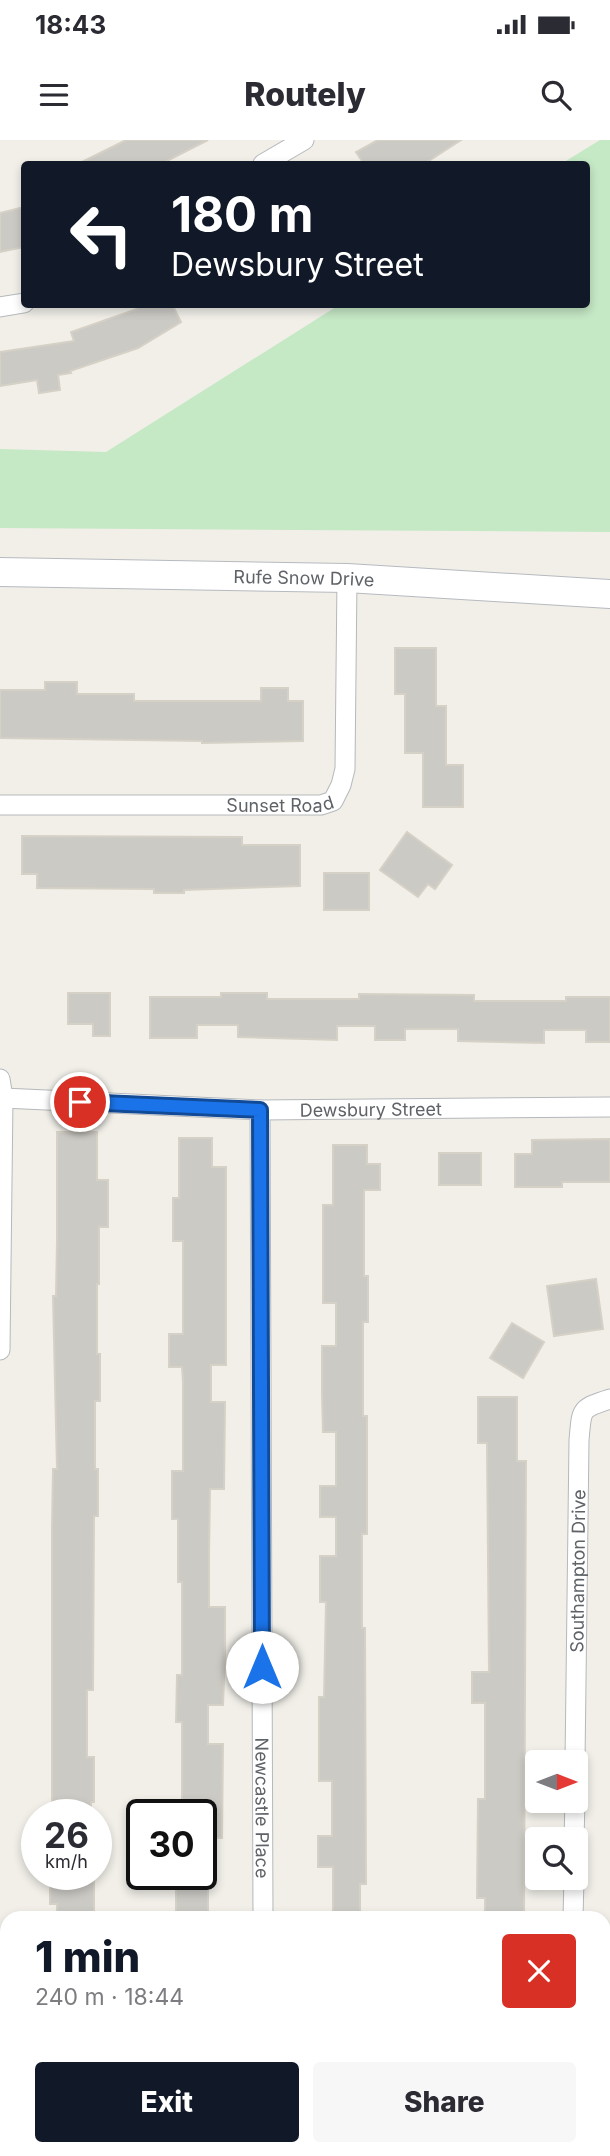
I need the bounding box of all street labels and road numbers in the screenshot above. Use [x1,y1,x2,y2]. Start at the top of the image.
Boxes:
street label: Rufe Snow Drive [233,566,375,590]
street label: Sunset Road [226,791,336,816]
street label: Dewsbury Street [300,1098,442,1120]
street label: Southampton Drive [566,1489,589,1653]
street label: Newcastle Place [252,1738,273,1878]

